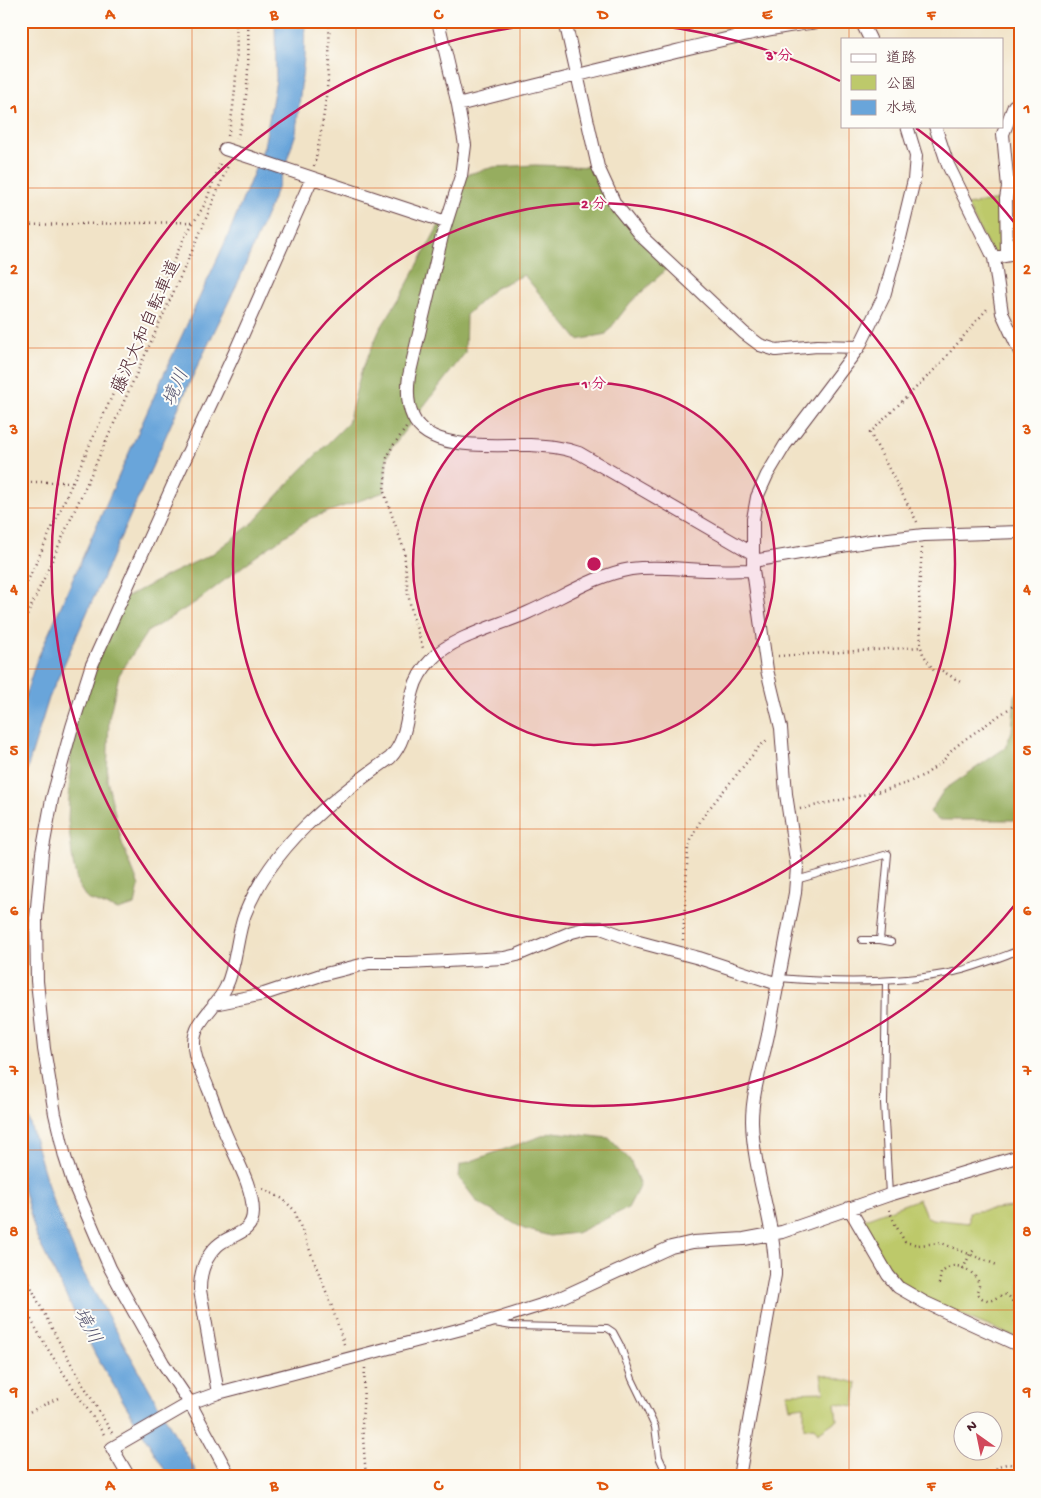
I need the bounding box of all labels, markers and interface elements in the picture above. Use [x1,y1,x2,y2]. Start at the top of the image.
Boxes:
text: A [104,7,116,26]
text: B [269,7,279,26]
text: C [433,7,444,26]
text: D [596,7,609,26]
text: E [762,7,773,26]
text: F [926,7,937,26]
legend [841,38,1004,128]
text: 3 分 [765,48,792,66]
text: 道路 [886,50,916,68]
text: 公園 [886,76,916,94]
text: 水域 [886,99,916,118]
text: 1 [10,101,17,120]
text: 1 [1023,101,1030,120]
text: 2 分 [581,196,607,214]
street label: 藤沢大和自転車道 [107,257,186,397]
text: 2 [10,262,18,281]
text: 2 [1023,262,1031,281]
water label: 境川 [158,366,195,410]
text: 1 分 [581,376,606,394]
text: 3 [9,422,18,441]
text: 3 [1022,422,1031,441]
centre of rings [585,555,603,573]
text: 4 [9,582,18,601]
text: 4 [1022,582,1031,601]
text: 5 [10,743,19,762]
text: 5 [1023,743,1032,762]
text: 6 [10,903,19,922]
text: 6 [1023,903,1032,922]
text: 7 [9,1063,19,1082]
text: 7 [1022,1063,1032,1082]
text: 8 [10,1224,19,1243]
text: 8 [1023,1224,1032,1243]
water label: 境川 [67,1304,106,1349]
text: 9 [9,1384,18,1403]
text: 9 [1022,1384,1031,1403]
north arrow [954,1410,1004,1460]
text: N [964,1418,981,1437]
text: A [104,1478,116,1497]
text: B [269,1478,279,1497]
text: C [433,1478,444,1497]
text: D [596,1478,609,1497]
text: E [762,1478,773,1497]
text: F [926,1478,937,1497]

